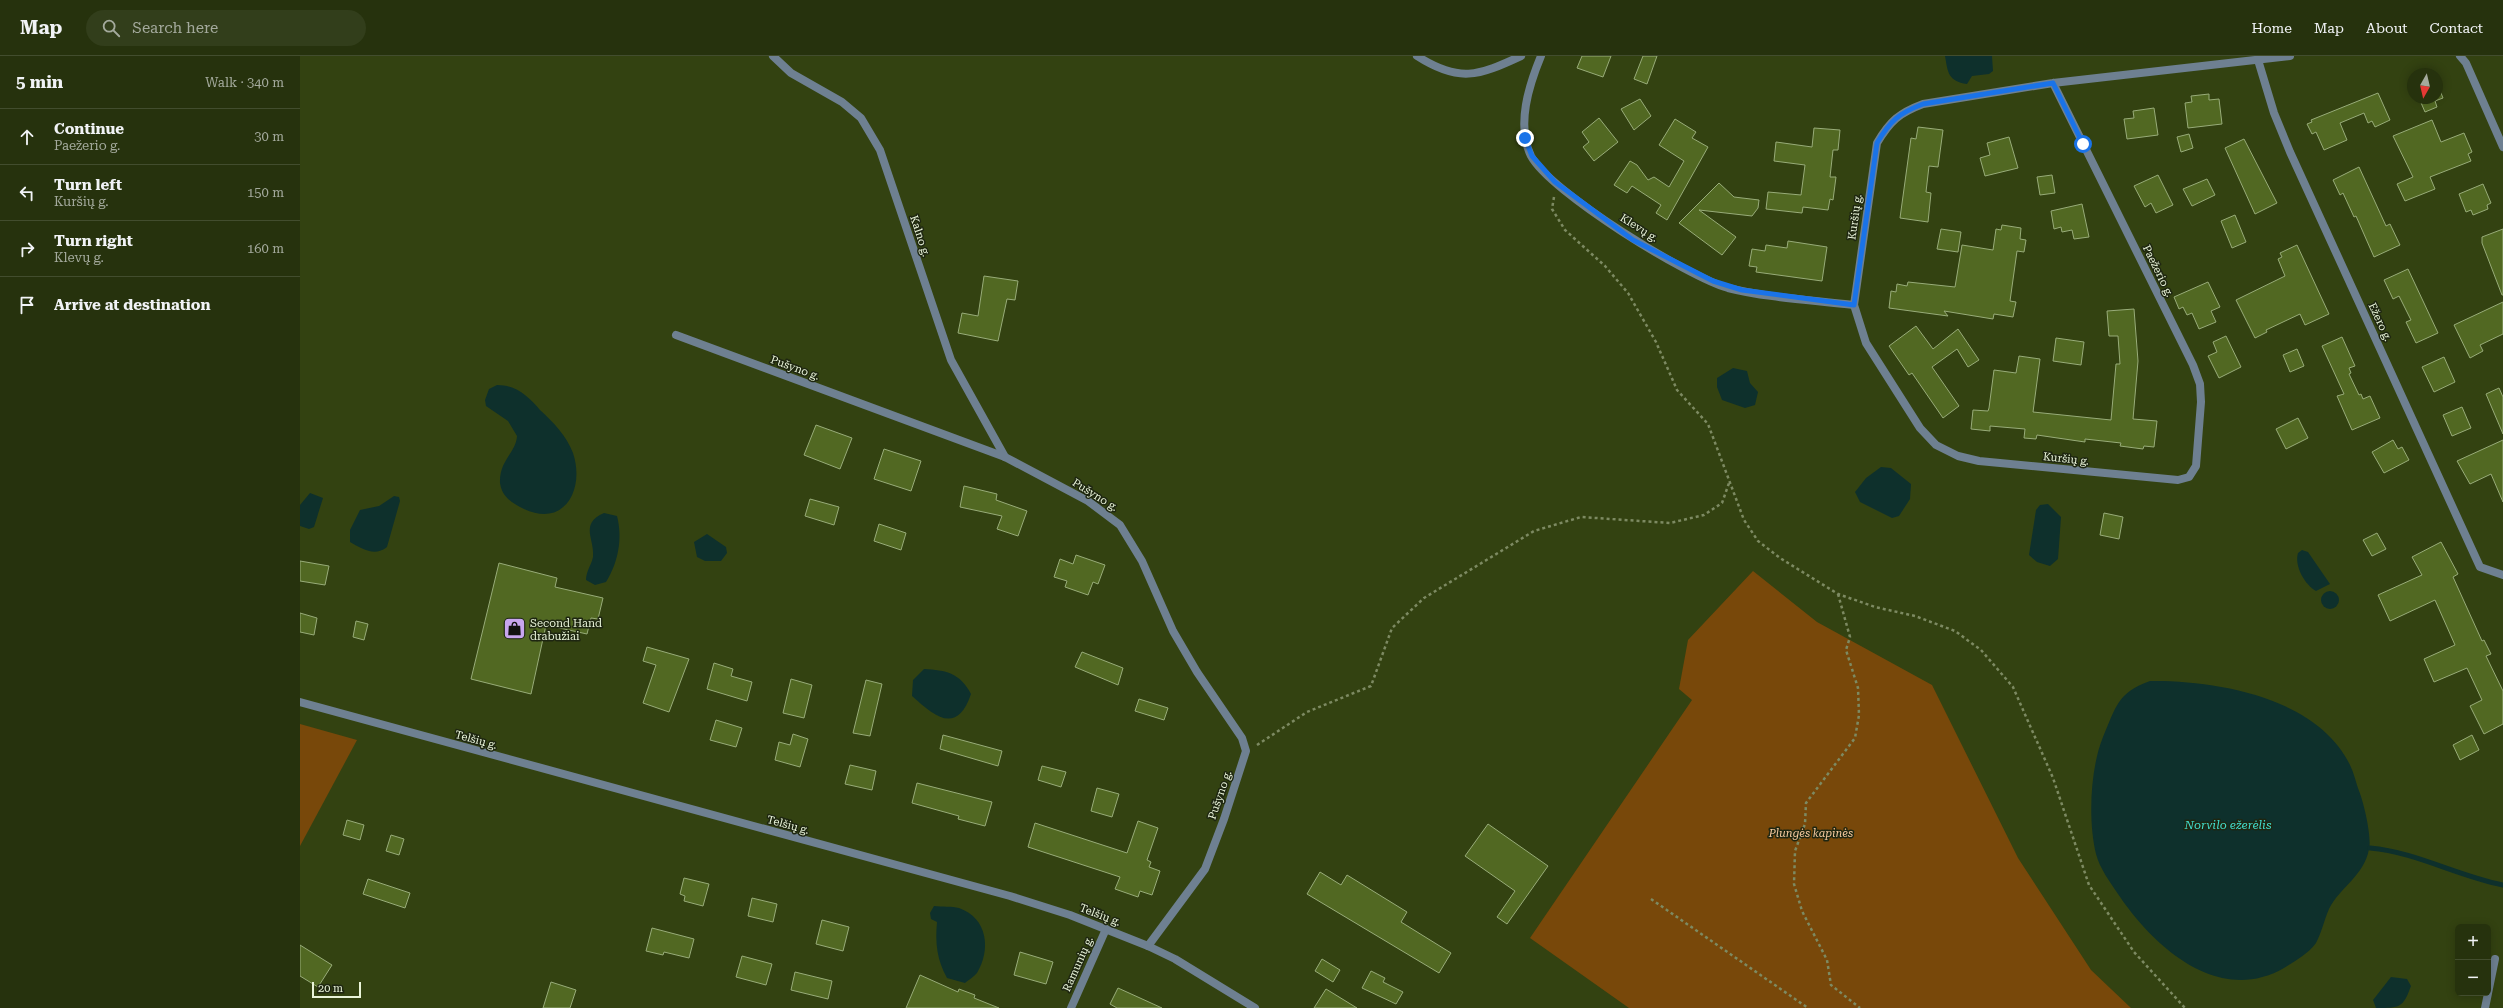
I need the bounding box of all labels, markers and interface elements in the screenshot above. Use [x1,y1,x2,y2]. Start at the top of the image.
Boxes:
search box [86,10,366,46]
text: Map [20,16,62,39]
icon: search [100,17,122,39]
text: Search here [132,19,218,37]
text: Home [2251,20,2292,36]
text: Map [2314,20,2344,36]
text: About [2366,20,2408,36]
text: Contact [2430,20,2483,36]
north arrow [2407,68,2443,104]
text: 5 min [16,72,63,92]
text: Walk · 340 m [205,75,284,90]
text: Continue [54,120,124,138]
icon: ahead [16,126,38,148]
text: 30 m [254,129,284,144]
route end [1516,129,1534,147]
route start [2074,135,2092,153]
text: Paežerio g. [54,138,120,153]
text: Turn left [54,176,122,194]
icon: left [16,182,38,204]
text: 150 m [247,185,284,200]
street label: Kuršių g. [1845,193,1865,241]
text: Kuršių g. [54,194,109,209]
street label: Klevų g. [1618,211,1660,245]
street label: Kalno g. [907,214,933,258]
text: Turn right [54,232,133,250]
icon: right [16,238,38,260]
text: 160 m [247,241,284,256]
street label: Paežerio g. [2140,243,2176,299]
text: Klevų g. [54,250,104,265]
icon: arrive [16,294,38,316]
text: Arrive at destination [54,296,210,314]
street label: Ežero g. [2365,301,2395,343]
street label: Pušyno g. [769,353,821,383]
street label: Kuršių g. [2042,450,2090,468]
street label: Pušyno g. [1070,476,1120,514]
shop icon: Second Hand drabužiai [502,616,528,642]
place label: Second Hand drabužiai [530,617,602,643]
street label: Telšių g. [453,728,499,752]
street label: Pušyno g. [1206,769,1235,821]
street label: Telšių g. [765,813,811,837]
water label: Norvilo ežerėlis [2184,818,2272,832]
park label: Plungės kapinės [1768,827,1853,840]
street label: Telšių g. [1078,901,1123,929]
map controls [2455,924,2491,996]
button: + [2455,924,2491,960]
street label: Ramunių g. [1060,934,1096,994]
button: − [2455,960,2491,996]
scale bar [312,980,361,999]
text: 20 m [318,982,343,995]

